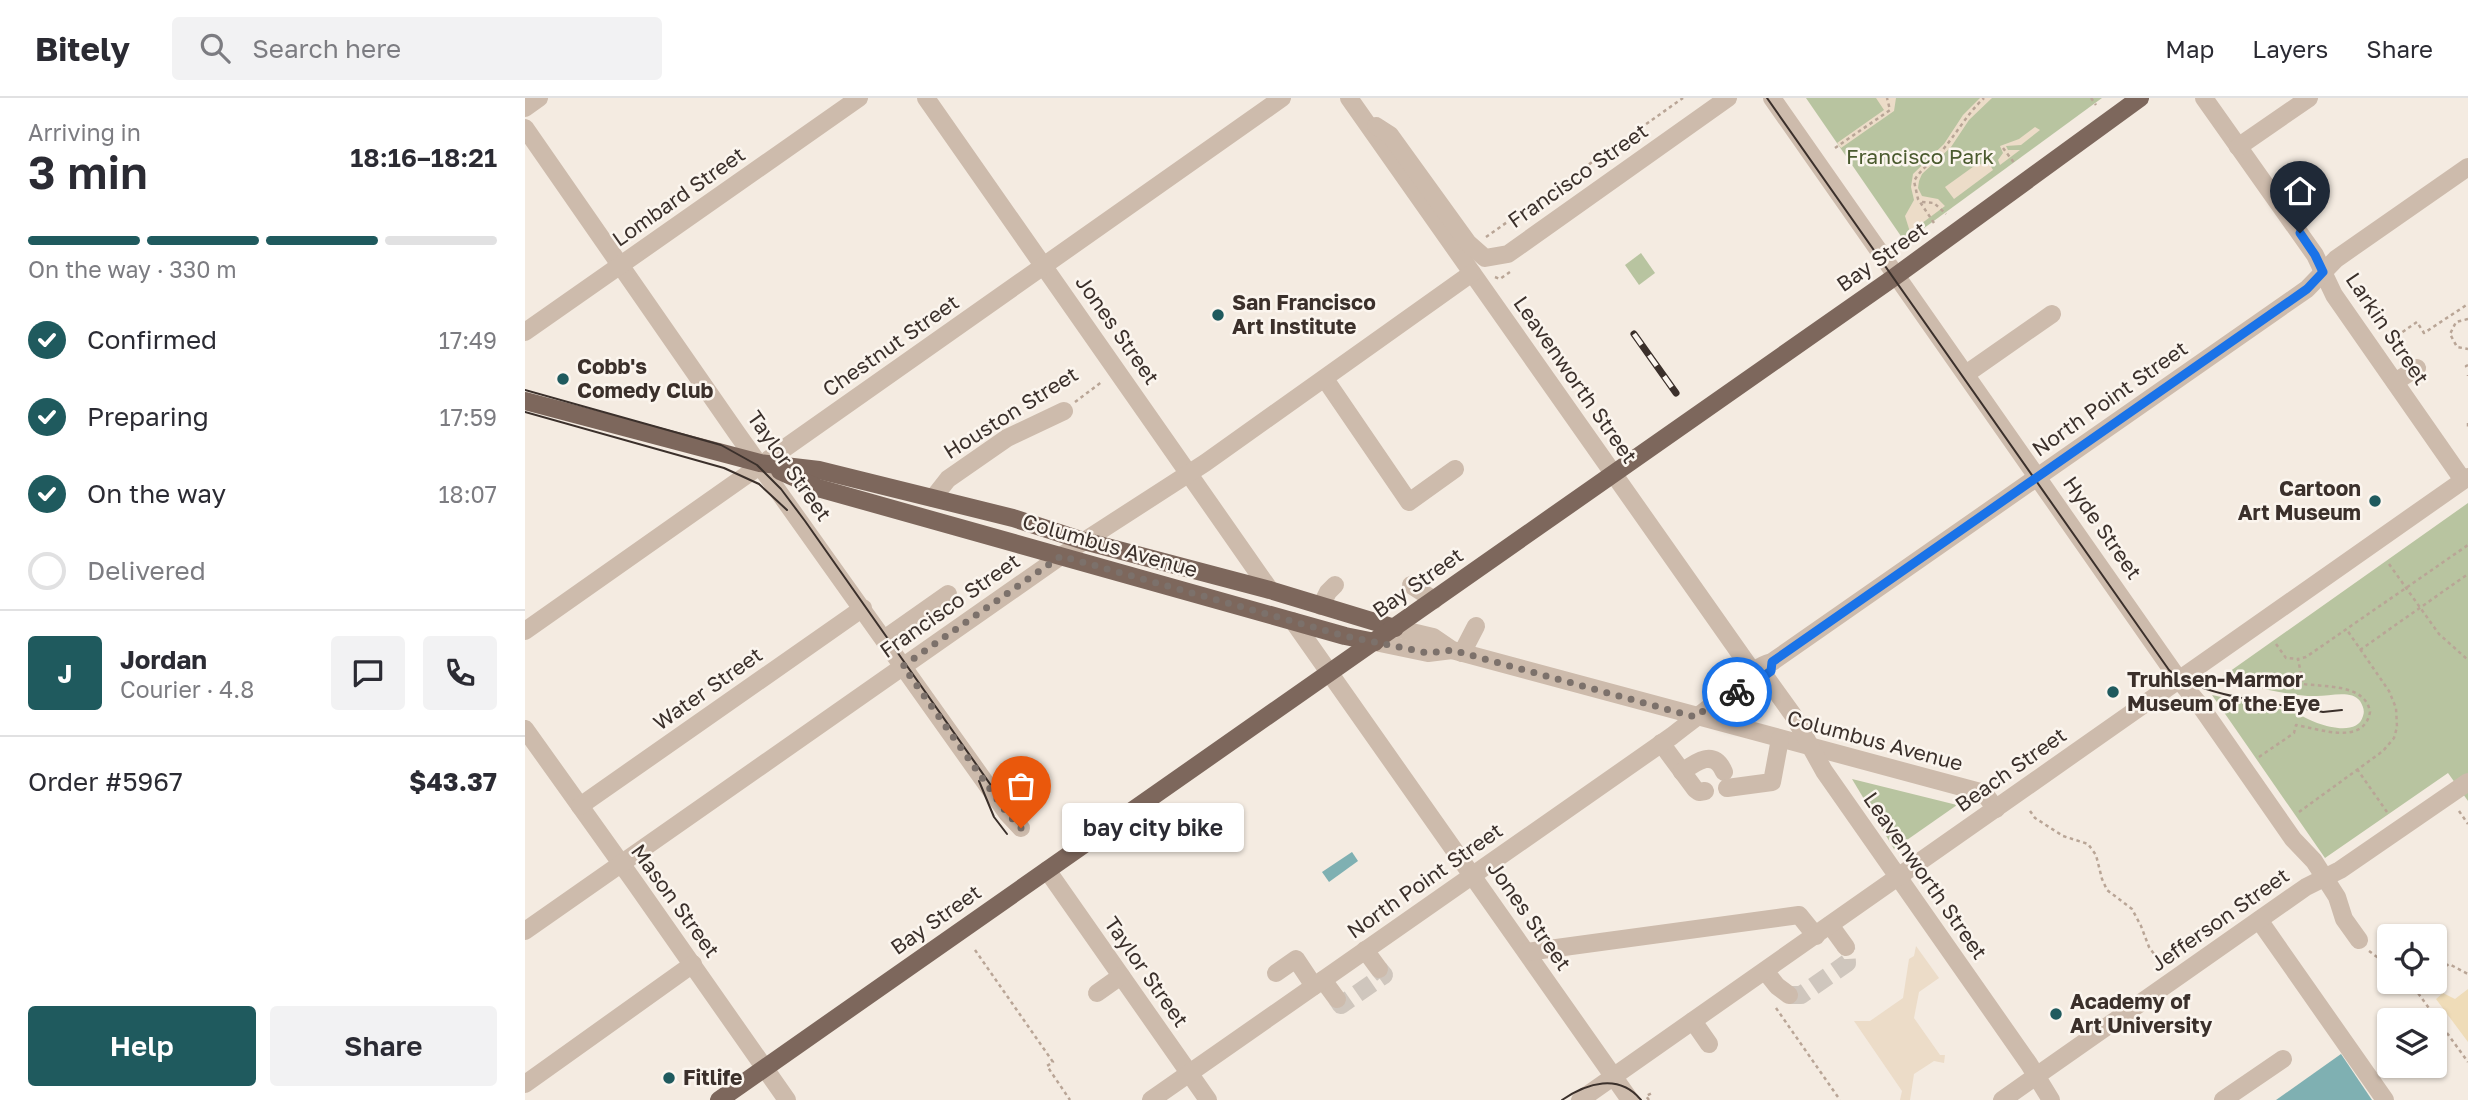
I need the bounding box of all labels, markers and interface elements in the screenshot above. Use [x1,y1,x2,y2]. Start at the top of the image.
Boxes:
search box [172,17,662,80]
text: Bitely [35,29,130,68]
icon: search [196,29,234,67]
text: Search here [252,33,401,64]
text: Map [2165,34,2214,63]
text: Layers [2252,34,2328,63]
text: Share [2366,34,2433,63]
street label: Francisco Street [1502,117,1652,233]
text: Arriving in [28,118,141,146]
street label: Lombard Street [607,141,750,252]
text: 18:16–18:21 [350,142,497,173]
park label: Francisco Park [1846,143,1994,169]
text: 3 min [28,144,148,199]
pin [2270,161,2330,233]
icon: home [2281,172,2319,210]
street label: Bay Street [1831,216,1932,297]
text: On the way · 330 m [28,255,237,283]
street label: Larkin Street [2341,267,2435,390]
street label: Jones Street [1070,270,1165,389]
street label: Chestnut Street [817,289,964,402]
place label: San Francisco Art Institute [1232,289,1376,339]
street label: Leavenworth Street [1508,291,1643,468]
marker: San Francisco Art Institute [1210,307,1226,323]
icon: check [28,321,66,359]
text: Confirmed [87,324,217,355]
text: 17:49 [439,326,497,354]
street label: North Point Street [2027,335,2192,462]
place label: Cobb's Comedy Club [577,353,713,403]
street label: Houston Street [938,360,1083,464]
marker: Cobb's Comedy Club [555,371,571,387]
icon: check [28,398,66,436]
text: Preparing [87,401,209,432]
text: 17:59 [440,403,497,431]
street label: Taylor Street [742,405,837,526]
street label: Hyde Street [2058,471,2148,584]
icon: check [28,475,66,513]
place label: Cartoon Art Museum [2238,475,2361,525]
text: On the way [87,478,226,509]
text: 18:07 [438,480,497,508]
marker: Cartoon Art Museum [2367,493,2383,509]
street label: Columbus Avenue [1020,508,1201,582]
street label: Bay Street [1367,542,1468,623]
street label: Francisco Street [874,547,1024,663]
text: Delivered [87,555,206,586]
button: chat [331,636,405,710]
button: phone [423,636,497,710]
street label: Water Street [648,641,767,735]
text: Jordan [120,644,207,675]
courier [1702,657,1772,727]
text: J [58,658,72,689]
place label: Truhlsen-Marmor Museum of the Eye [2127,666,2320,716]
icon: bike [1718,673,1756,711]
text: Courier · 4.8 [120,675,254,703]
marker: Truhlsen-Marmor Museum of the Eye [2105,684,2121,700]
street label: Columbus Avenue [1784,704,1966,776]
street label: Beach Street [1950,721,2071,817]
pin [991,756,1051,828]
text: Order #5967 [28,766,183,797]
text: $43.37 [409,766,497,797]
icon: bag [1002,767,1040,805]
street label: Leavenworth Street [1858,787,1993,964]
callout: bay city bike [1063,804,1245,852]
text: bay city bike [1083,813,1223,841]
street label: North Point Street [1342,817,1507,944]
street label: Mason Street [626,839,726,962]
street label: Jones Street [1482,856,1577,975]
street label: Jefferson Street [2145,862,2294,977]
street label: Bay Street [885,879,986,960]
street label: Taylor Street [1099,911,1194,1032]
map controls [2377,924,2447,1078]
button: locate [2377,924,2447,994]
place label: Academy of Art University [2070,988,2213,1038]
button: Help [28,1006,256,1086]
button: Share [270,1006,497,1086]
marker: Academy of Art University [2048,1006,2064,1022]
button: layers [2377,1008,2447,1078]
place label: Fitlife [683,1064,742,1090]
marker: Fitlife [661,1070,677,1086]

